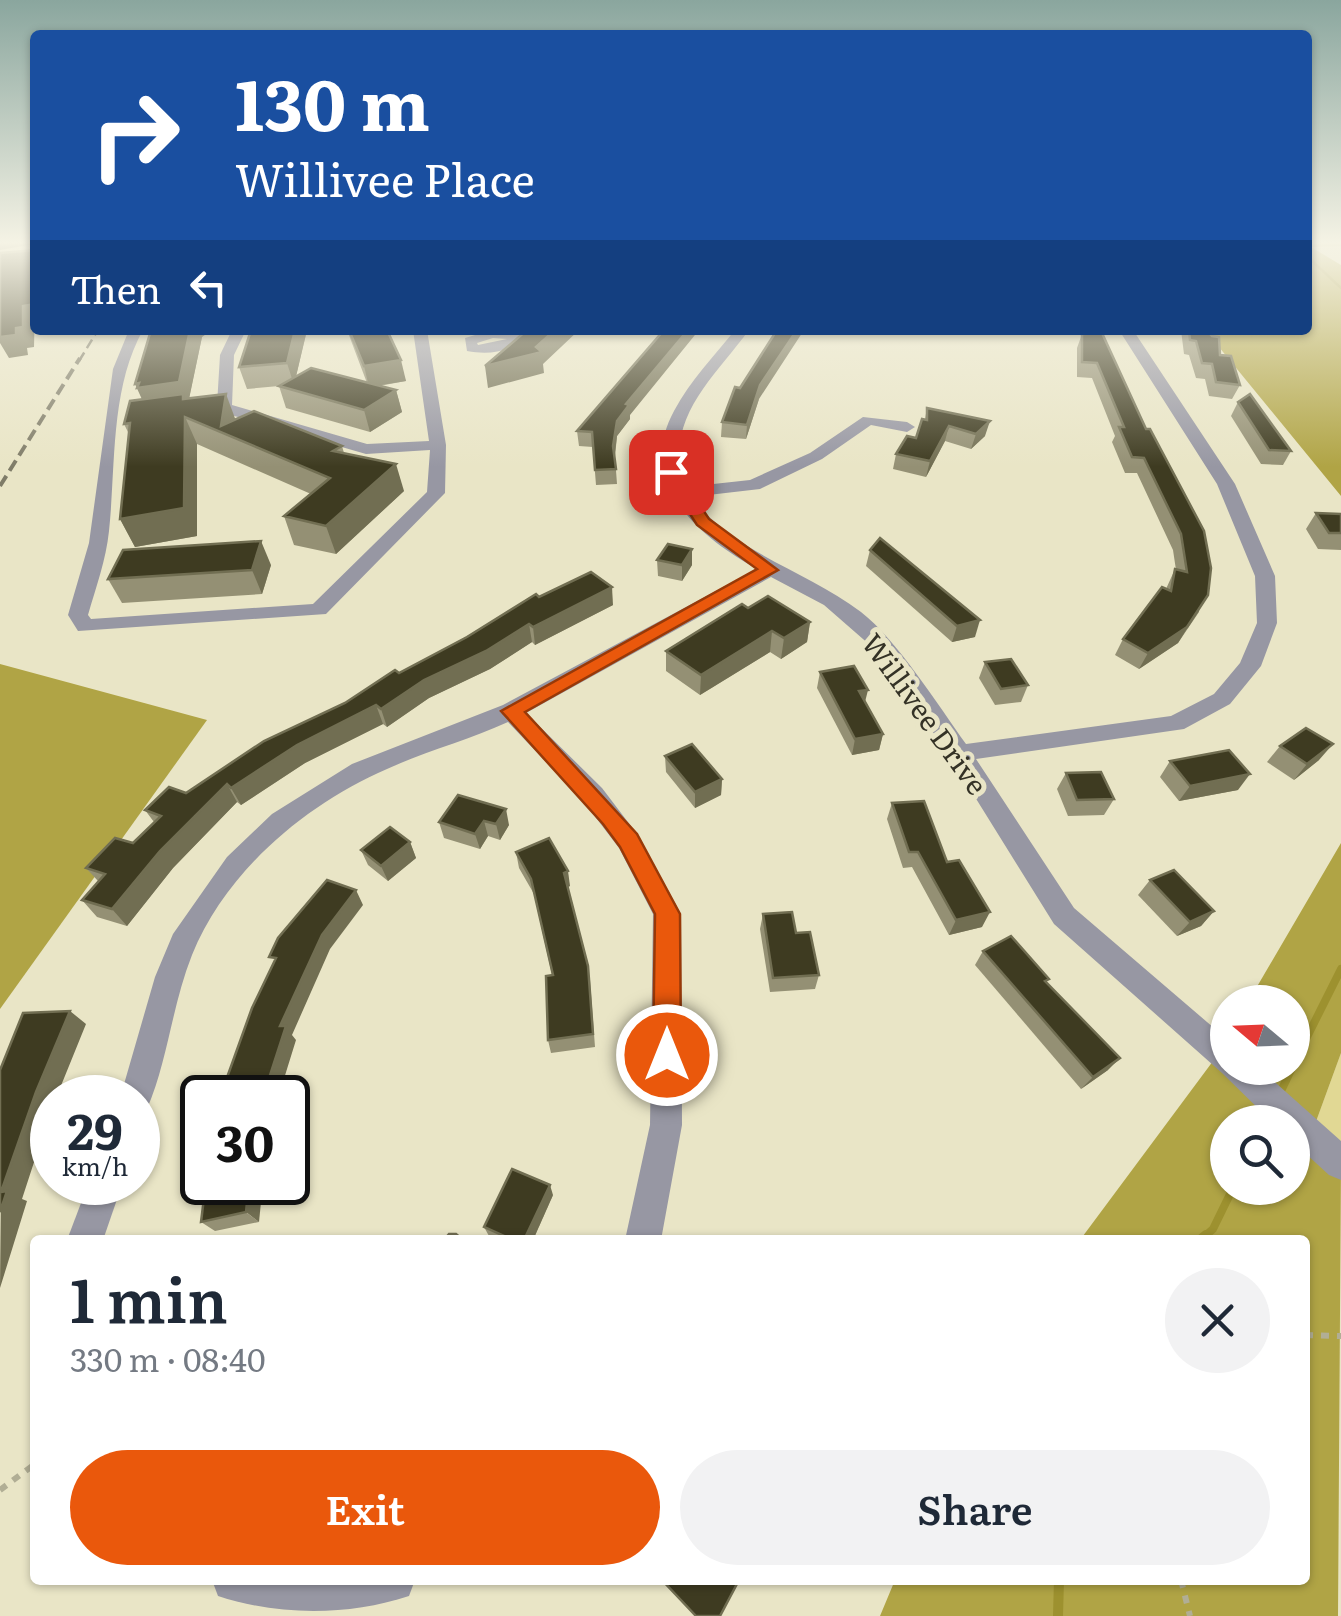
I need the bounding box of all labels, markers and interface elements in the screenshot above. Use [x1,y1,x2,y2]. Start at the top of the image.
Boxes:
text: 130 m [235,49,430,153]
icon: right [70,70,200,200]
text: Willivee Place [235,144,535,211]
text: Then [70,259,161,316]
icon: left [181,260,236,315]
pin [629,430,714,515]
icon: arrive [644,445,699,500]
street label: Willivee Drive [853,624,999,802]
north arrow [1210,985,1310,1085]
map controls [1210,985,1310,1205]
position arrow [615,1003,719,1107]
speed limit sign: 30 [180,1075,310,1205]
text: 29 [67,1091,123,1165]
button: search [1210,1105,1310,1205]
text: km/h [62,1147,128,1184]
text: 1 min [70,1252,228,1341]
button: close [1165,1268,1270,1373]
text: 330 m · 08:40 [70,1334,265,1382]
button: Exit [70,1450,660,1565]
button: Share [680,1450,1270,1565]

